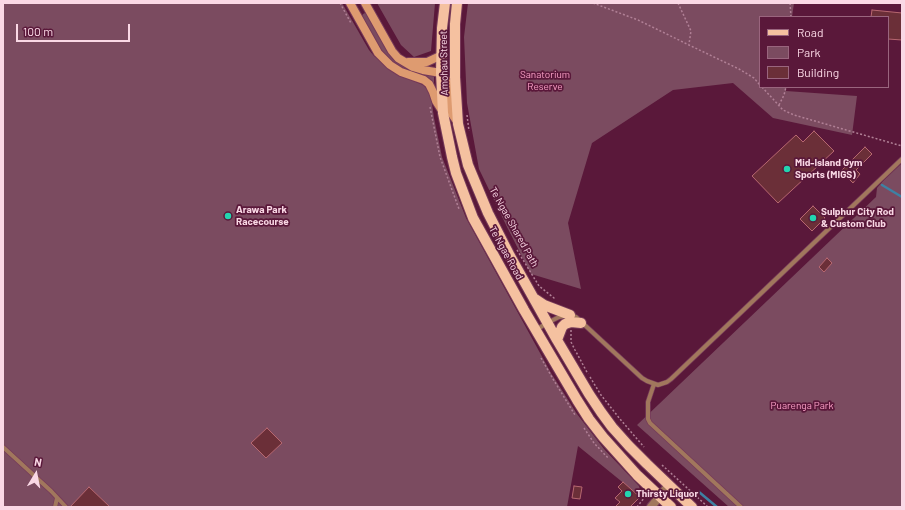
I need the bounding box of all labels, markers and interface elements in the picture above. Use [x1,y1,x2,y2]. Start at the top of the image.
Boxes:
scale bar [18,16,132,42]
legend [759,16,889,88]
text: 100 m [23,24,53,38]
text: Road [797,25,824,39]
street label: Amohau Street [437,30,451,96]
text: Park [797,45,821,59]
text: Building [797,65,839,79]
park label: Sanatorium Reserve [520,69,570,92]
place label: Mid-Island Gym Sports (MIGS) [795,157,862,180]
marker: Mid-Island Gym Sports (MIGS) [782,164,792,174]
street label: Te Ngae Shared Path [487,185,541,269]
place label: Arawa Park Racecourse [236,204,289,228]
place label: Sulphur City Rod & Custom Club [821,206,894,230]
marker: Arawa Park Racecourse [223,211,233,221]
marker: Sulphur City Rod & Custom Club [808,213,818,223]
street label: Te Ngae Road [486,224,526,282]
park label: Puarenga Park [771,400,833,412]
north arrow [16,454,56,494]
text: N [33,455,43,469]
place label: Thirsty Liquor [636,488,698,500]
marker: Thirsty Liquor [623,489,633,499]

